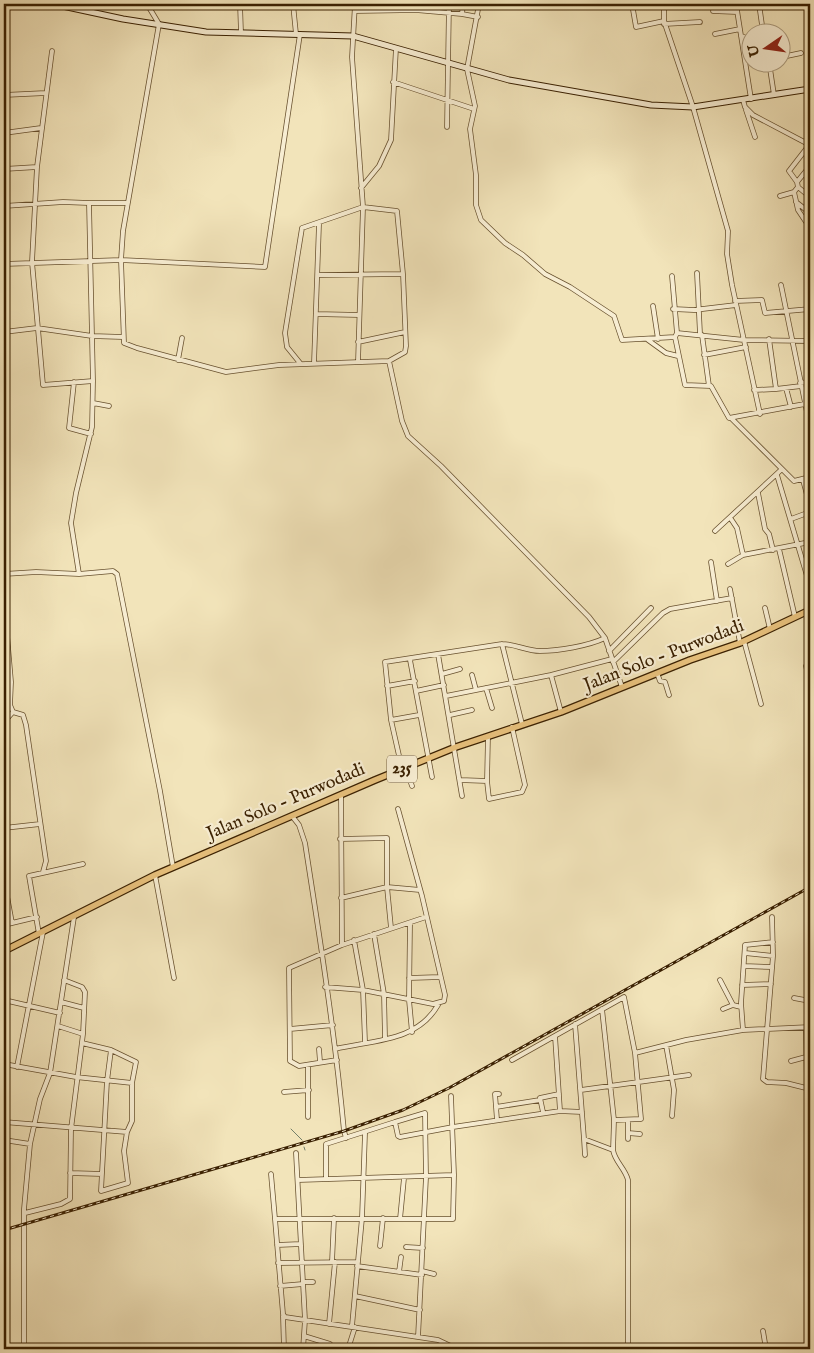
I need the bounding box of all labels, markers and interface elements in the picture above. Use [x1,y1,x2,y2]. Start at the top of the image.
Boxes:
north arrow [742,22,792,72]
text: U [744,42,765,59]
street label: Jalan Solo - Purwodadi [579,615,748,698]
road number: 235 [387,756,417,782]
street label: Jalan Solo - Purwodadi [201,758,369,847]

